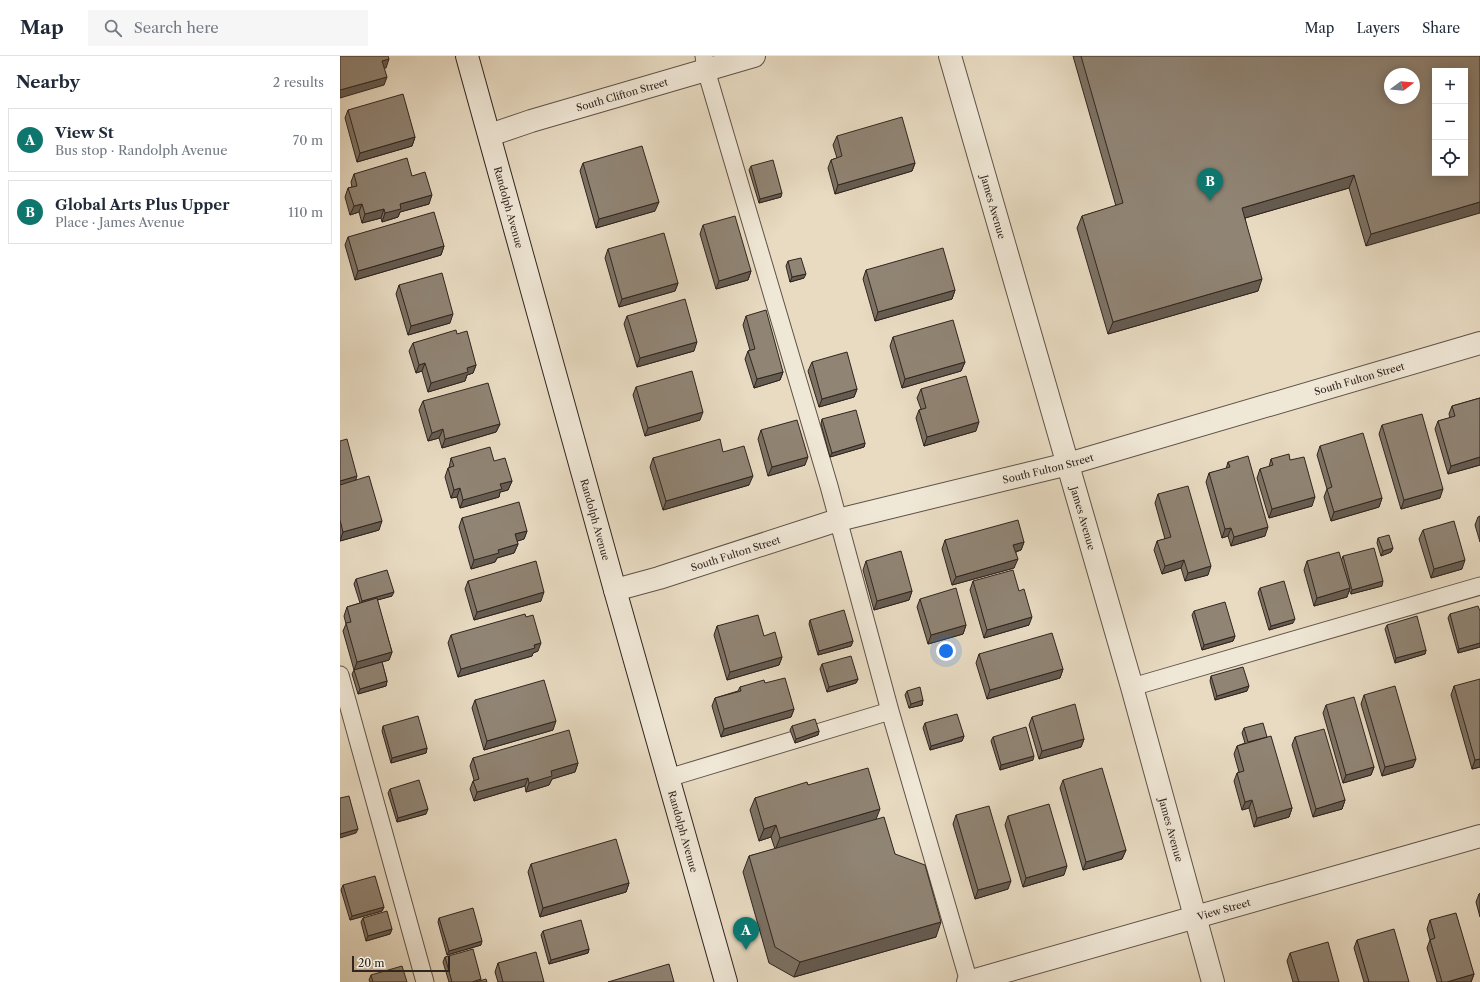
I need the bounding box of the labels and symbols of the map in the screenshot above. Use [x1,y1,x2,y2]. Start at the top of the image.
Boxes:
north arrow [1384,68,1420,104]
street label: South Clifton Street [574,75,670,114]
street label: Randolph Avenue [491,165,527,250]
pin: B [1197,168,1223,201]
street label: James Avenue [978,172,1009,241]
street label: South Fulton Street [1313,359,1406,398]
street label: South Fulton Street [1001,450,1095,486]
street label: Randolph Avenue [578,477,613,562]
street label: James Avenue [1067,483,1099,552]
street label: South Fulton Street [689,532,782,574]
your location [936,641,956,661]
street label: Randolph Avenue [666,789,701,874]
street label: James Avenue [1156,795,1186,864]
street label: View Street [1195,895,1252,923]
pin: A [733,917,759,950]
scale bar [352,954,450,973]

